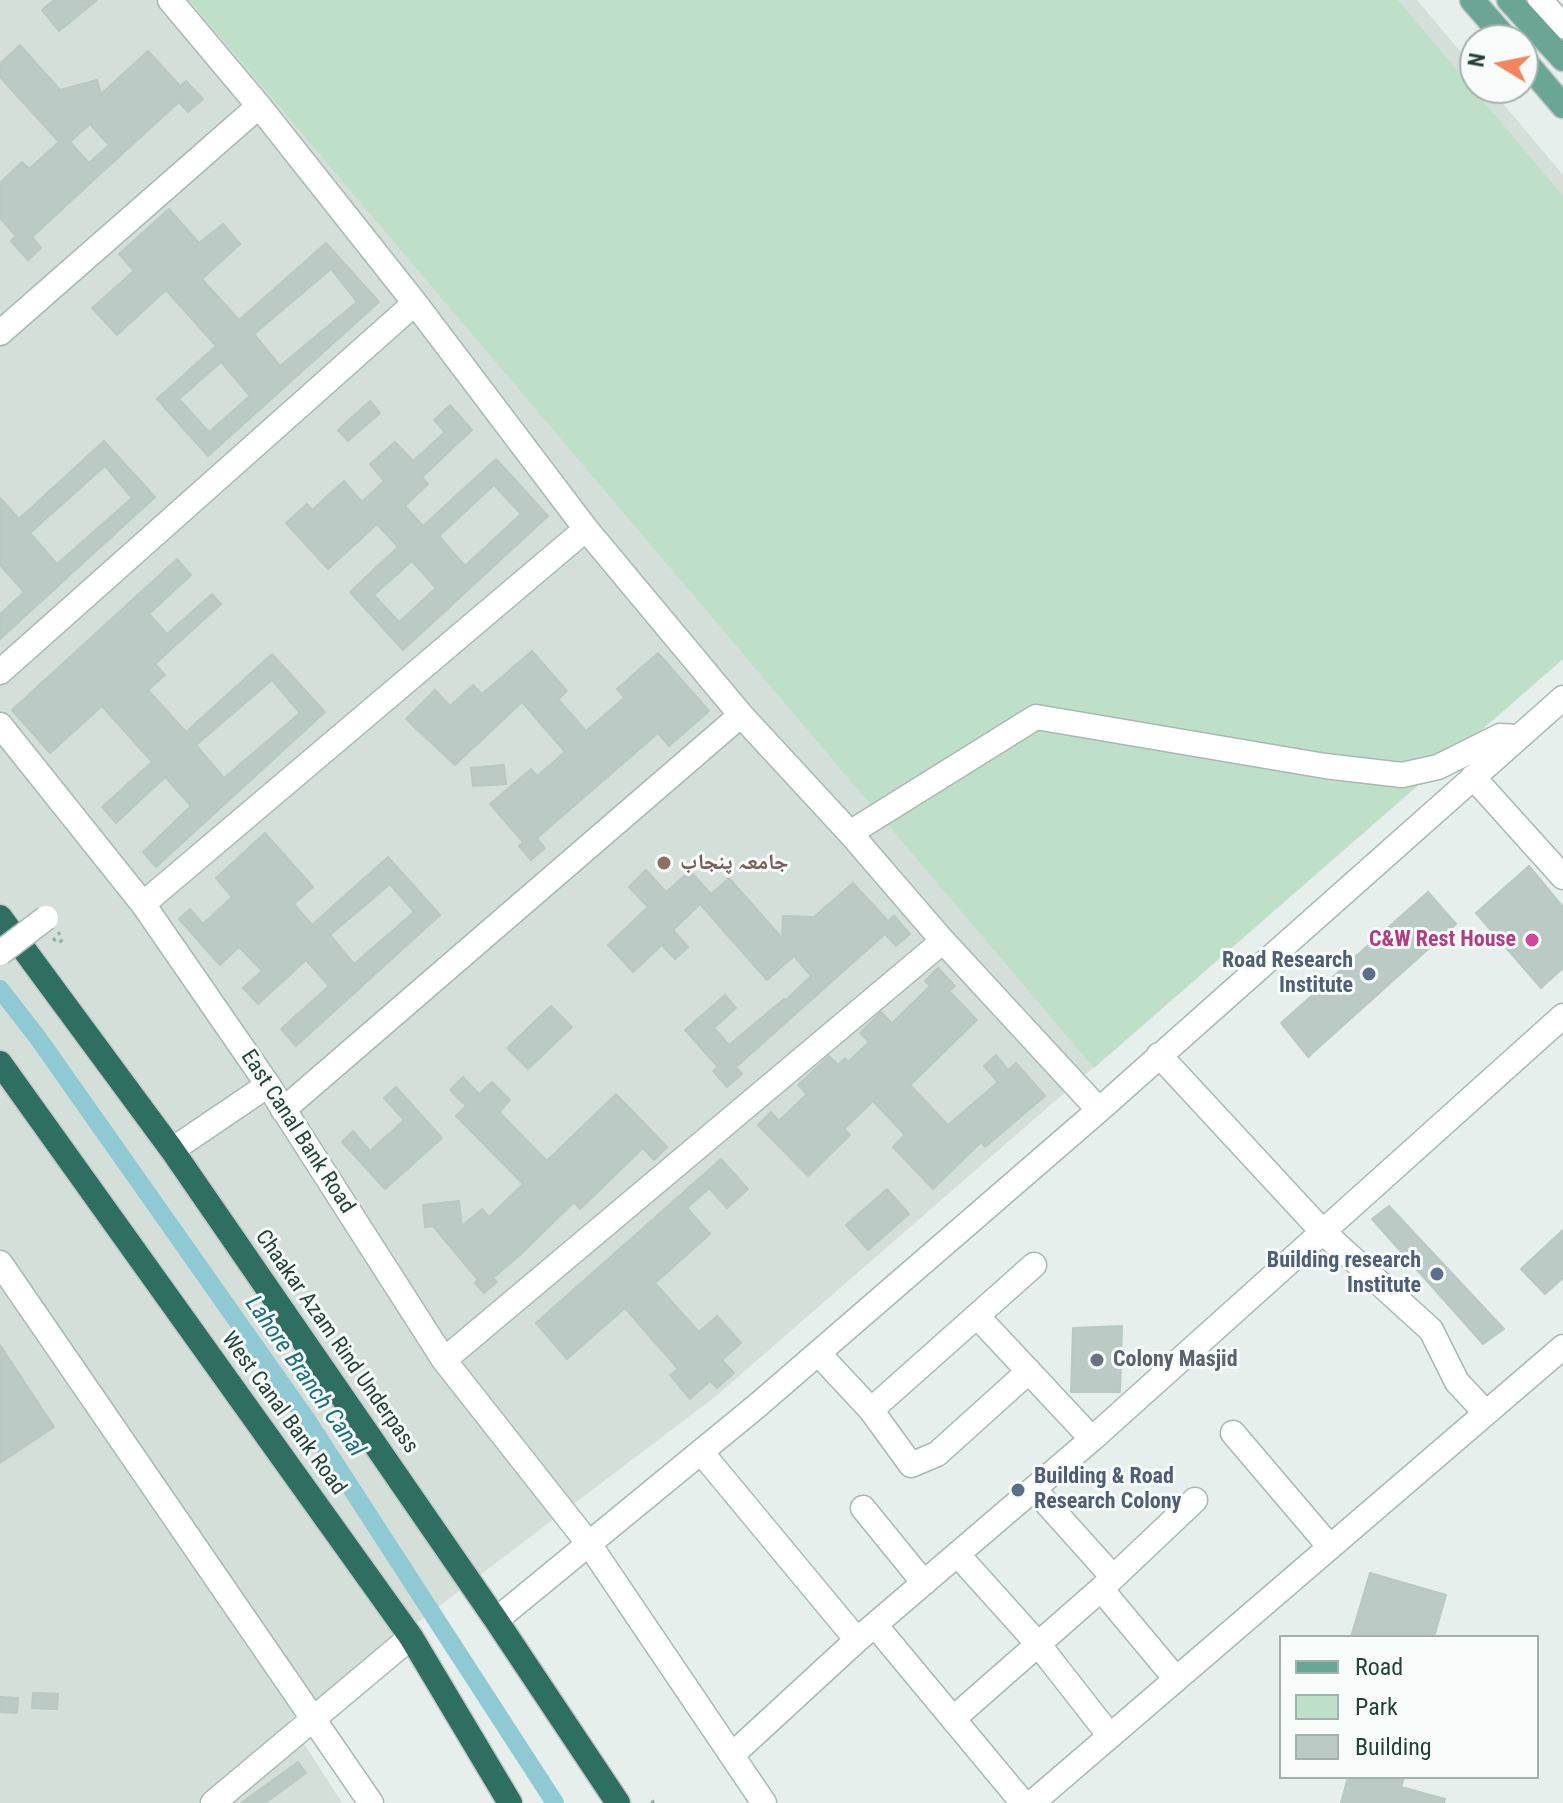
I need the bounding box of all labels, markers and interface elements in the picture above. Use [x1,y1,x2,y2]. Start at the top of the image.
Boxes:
north arrow [1459,24,1539,104]
text: N [1463,51,1490,69]
place label: جامعہ پنجاب [680,850,789,876]
marker: جامعہ پنجاب [655,854,673,872]
place label: C&W Rest House [1369,927,1516,953]
marker: C&W Rest House [1523,931,1541,949]
place label: Road Research Institute [1222,948,1353,1000]
marker: Road Research Institute [1360,965,1378,983]
street label: East Canal Bank Road [234,1045,360,1219]
street label: Chaakar Azam Rind Underpass [249,1225,423,1459]
place label: Building research Institute [1267,1248,1421,1300]
marker: Building research Institute [1428,1265,1446,1283]
water label: Lahore Branch Canal [238,1291,370,1463]
street label: West Canal Bank Road [215,1327,351,1501]
place label: Colony Masjid [1113,1347,1238,1373]
marker: Colony Masjid [1088,1351,1106,1369]
place label: Building & Road Research Colony [1034,1464,1181,1516]
marker: Building & Road Research Colony [1009,1481,1027,1499]
legend [1279,1635,1539,1779]
text: Road [1355,1653,1403,1681]
text: Park [1355,1693,1398,1721]
text: Building [1355,1733,1432,1761]

